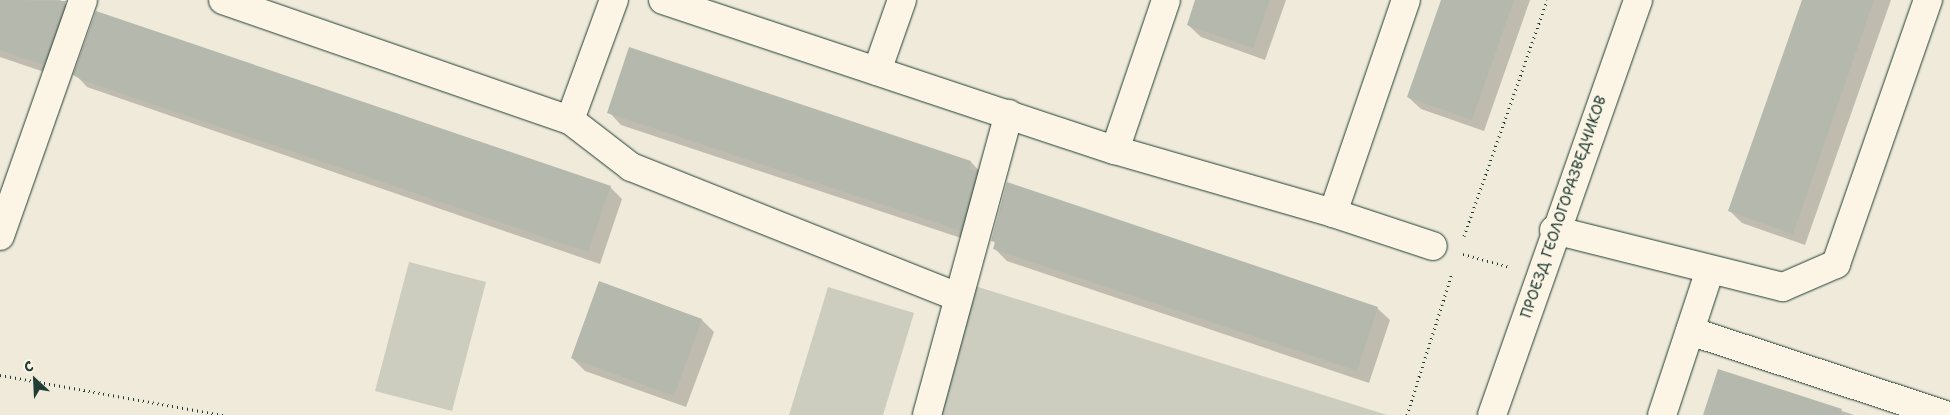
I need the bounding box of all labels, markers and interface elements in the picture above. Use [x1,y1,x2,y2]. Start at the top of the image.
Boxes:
street label: ПРОЕЗД ГЕОЛОГОРАЗВЕДЧИКОВ [1517,93,1611,321]
north arrow [10,355,60,405]
text: С [21,356,36,376]

